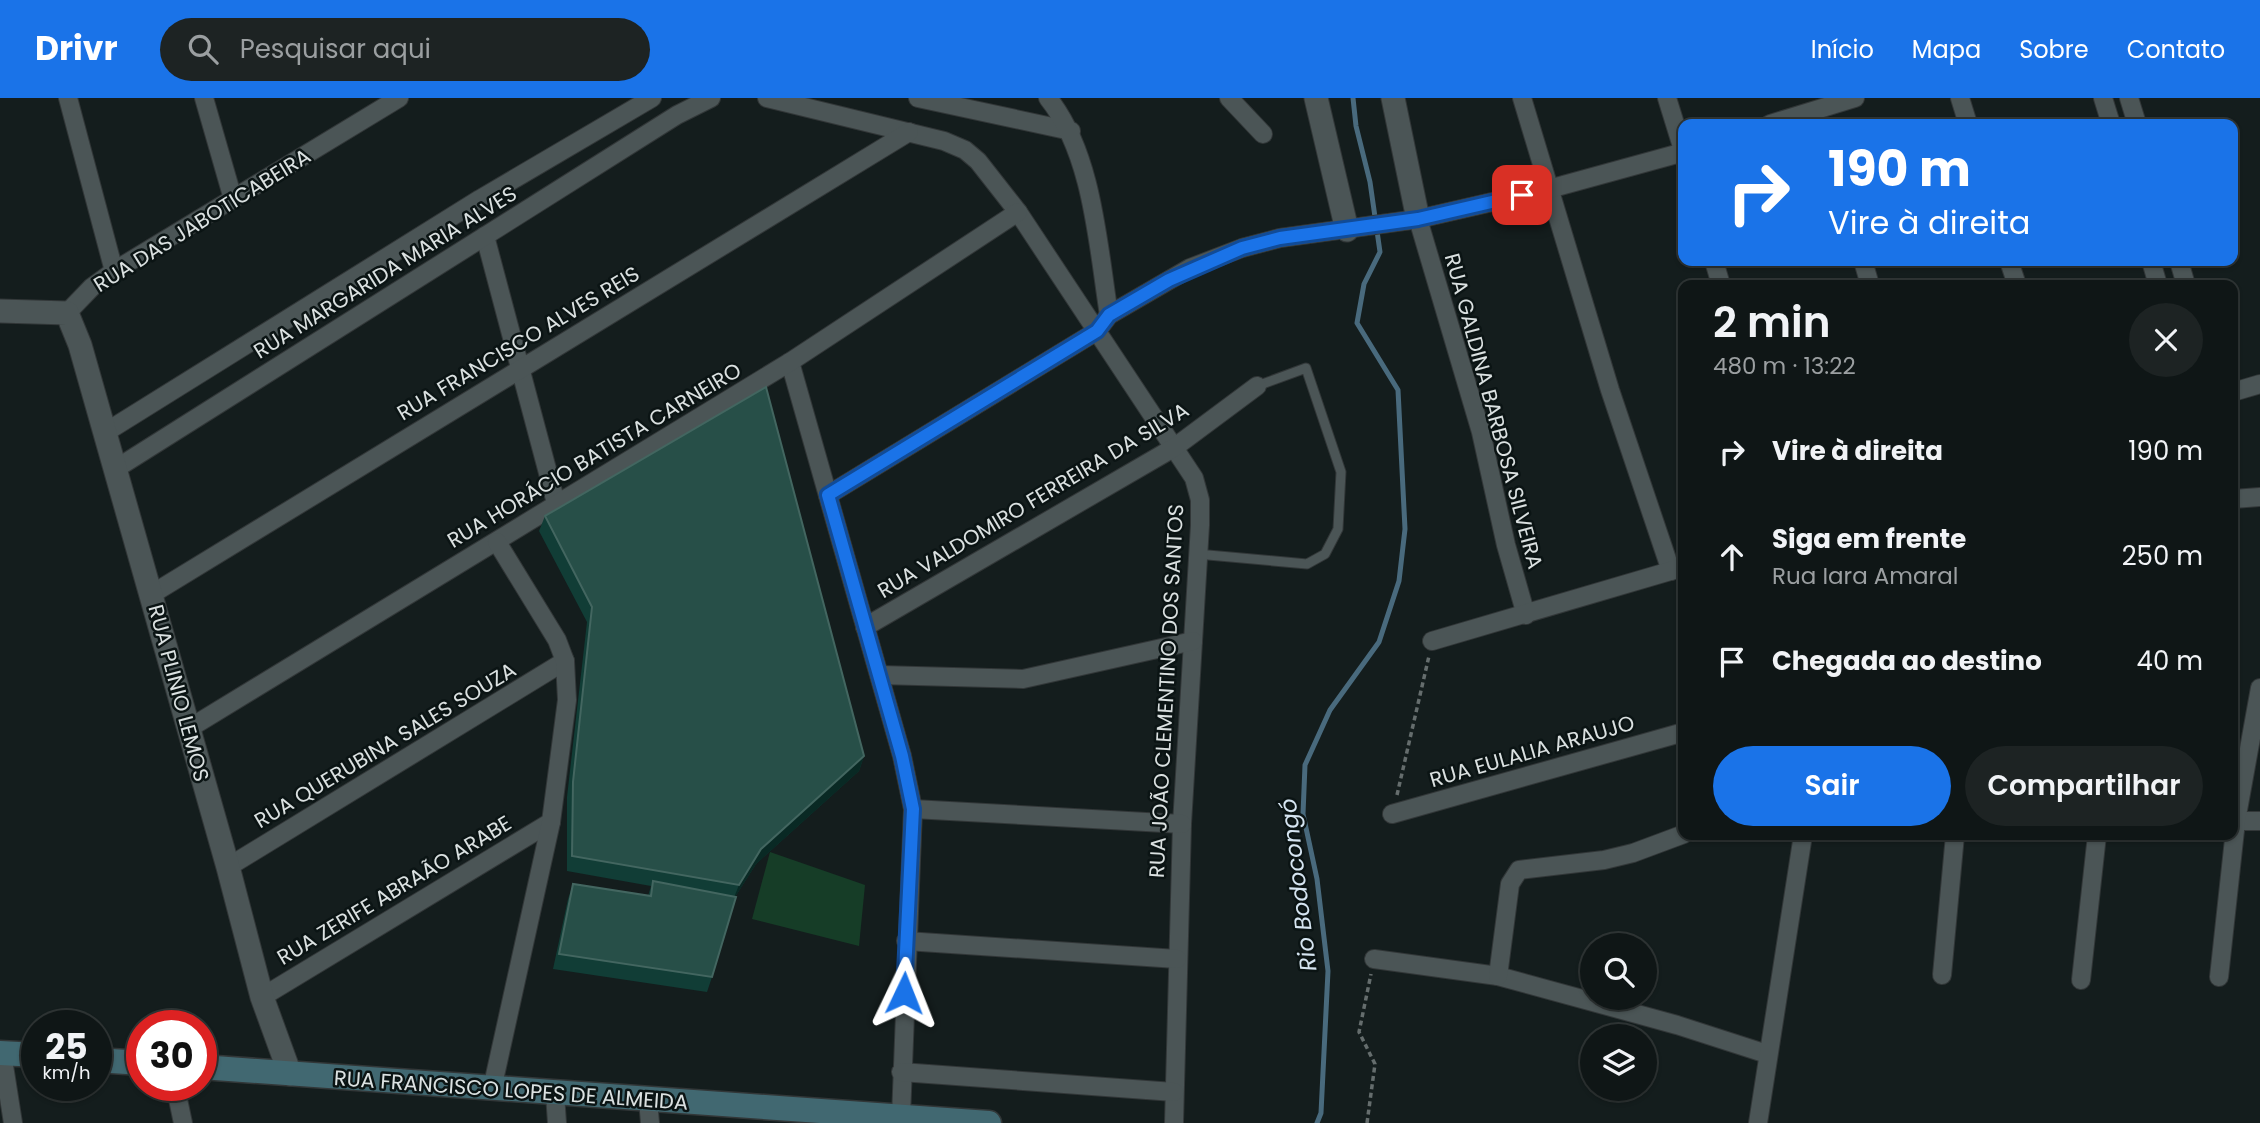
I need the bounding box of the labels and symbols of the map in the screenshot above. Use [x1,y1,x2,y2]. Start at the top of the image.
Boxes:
street label: RUA DAS JABOTICABEIRA [88,141,316,299]
pin [1492,165,1552,225]
street label: RUA MARGARIDA MARIA ALVES [248,179,522,365]
street label: RUA GALDINA BARBOSA SILVEIRA [1438,250,1550,572]
street label: RUA FRANCISCO ALVES REIS [391,259,645,427]
street label: RUA HORÁCIO BATISTA CARNEIRO [442,355,746,555]
street label: RUA VALDOMIRO FERREIRA DA SILVA [872,395,1194,605]
street label: RUA JOÃO CLEMENTINO DOS SANTOS [1142,503,1190,879]
street label: RUA PLINIO LEMOS [141,601,217,785]
street label: RUA QUERUBINA SALES SOUZA [249,655,521,835]
street label: RUA EULALIA ARAUJO [1426,708,1638,794]
water label: Rio Bodocongó [1272,797,1324,973]
street label: RUA ZERIFE ABRAÃO ARABE [271,808,517,972]
position arrow [867,956,941,1030]
speed limit sign: 30 [126,1010,217,1101]
street label: RUA FRANCISCO LOPES DE ALMEIDA [333,1063,689,1117]

